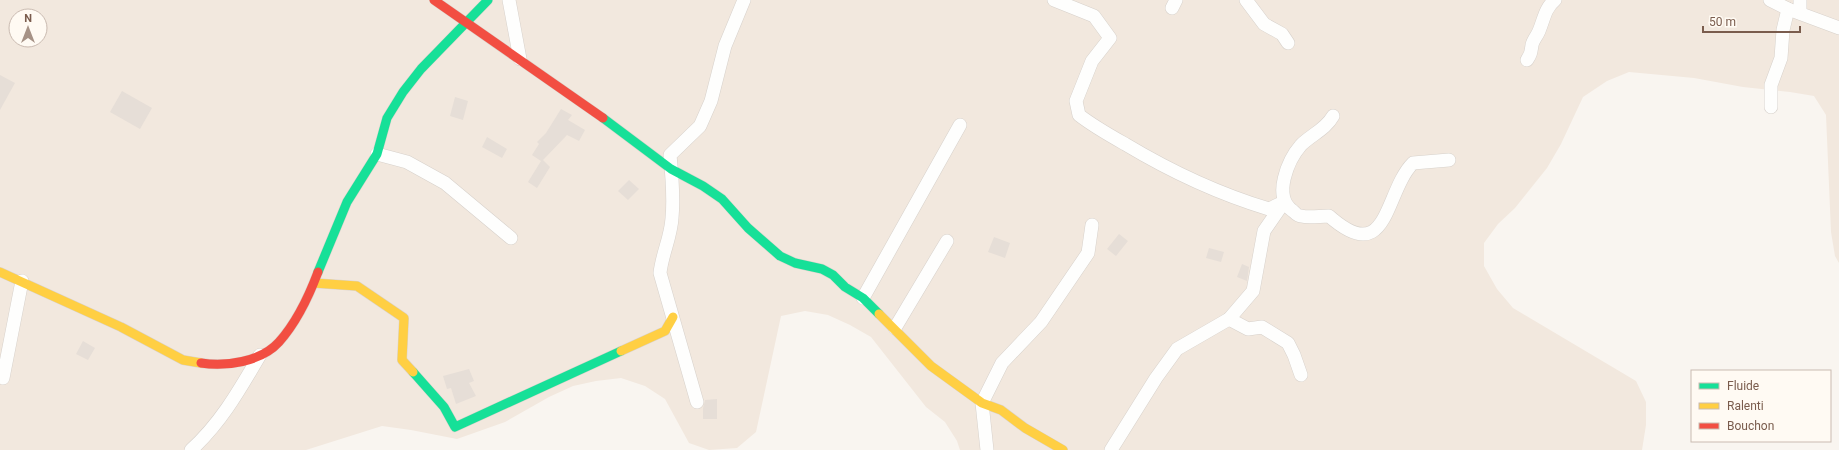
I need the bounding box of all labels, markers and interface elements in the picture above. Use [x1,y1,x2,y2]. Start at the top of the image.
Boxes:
north arrow [8,8,48,48]
scale bar [1703,8,1800,34]
text: N [24,12,32,25]
text: 50 m [1709,15,1736,29]
legend [1691,370,1831,442]
text: Fluide [1727,379,1759,393]
text: Ralenti [1727,399,1764,413]
text: Bouchon [1727,419,1774,433]

